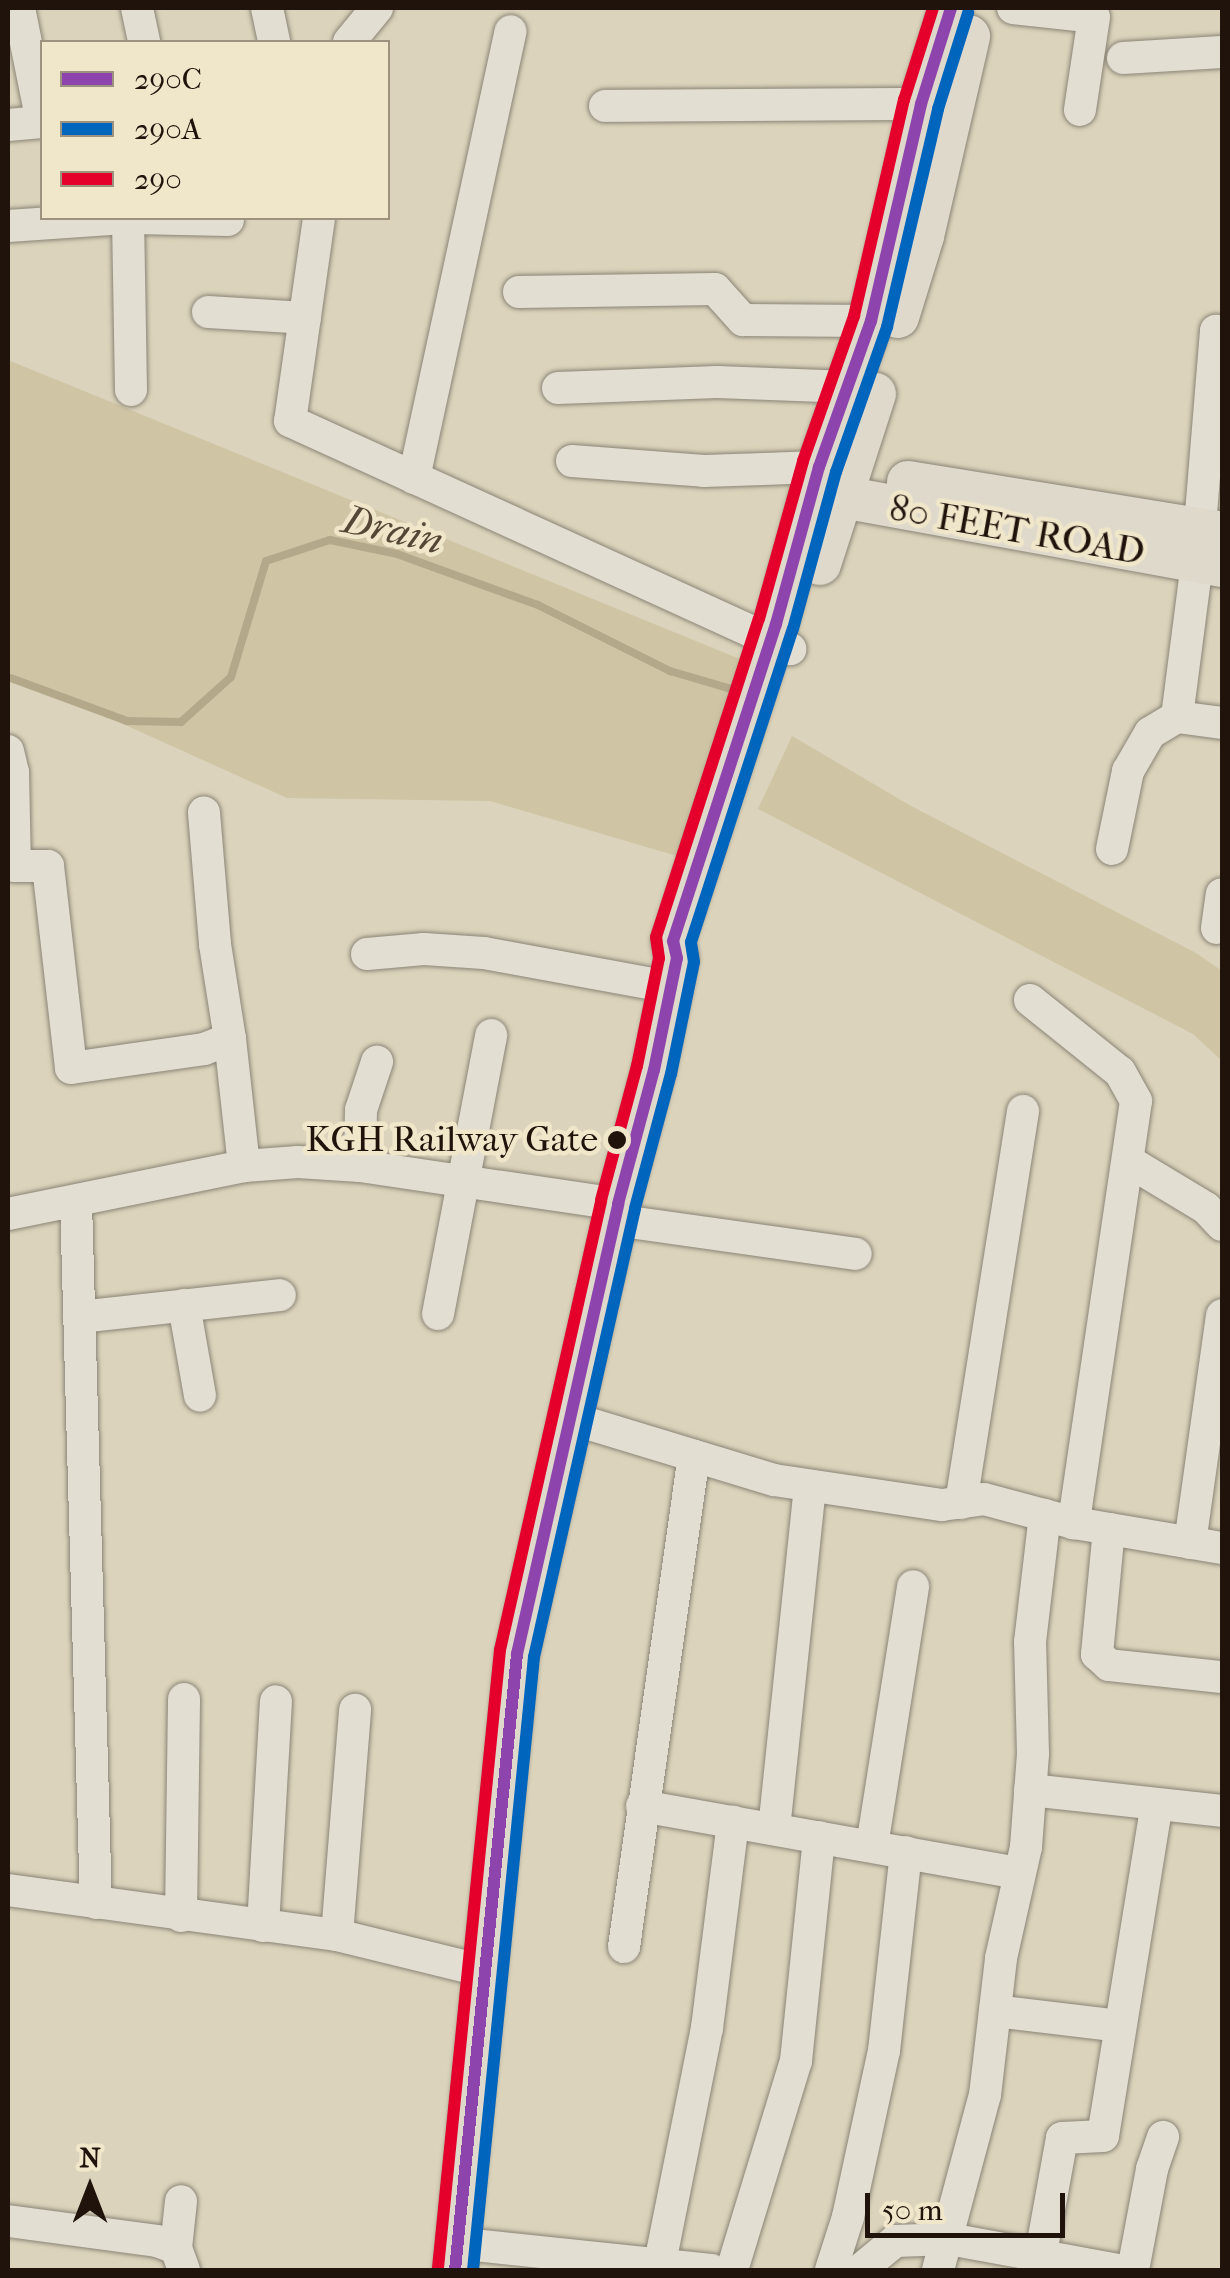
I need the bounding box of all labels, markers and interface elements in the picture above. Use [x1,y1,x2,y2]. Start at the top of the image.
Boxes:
legend [40,40,390,220]
text: 290C [134,62,202,97]
text: 290A [134,112,201,147]
text: 290 [134,162,182,197]
street label: 80 FEET ROAD [886,485,1148,575]
water label: Drain [338,495,448,565]
place label: KGH Railway Gate [306,1118,598,1162]
marker: KGH Railway Gate [607,1130,627,1150]
north arrow [40,2138,140,2238]
text: N [79,2141,101,2174]
scale bar [870,2173,1070,2235]
text: 50 m [882,2193,943,2228]

